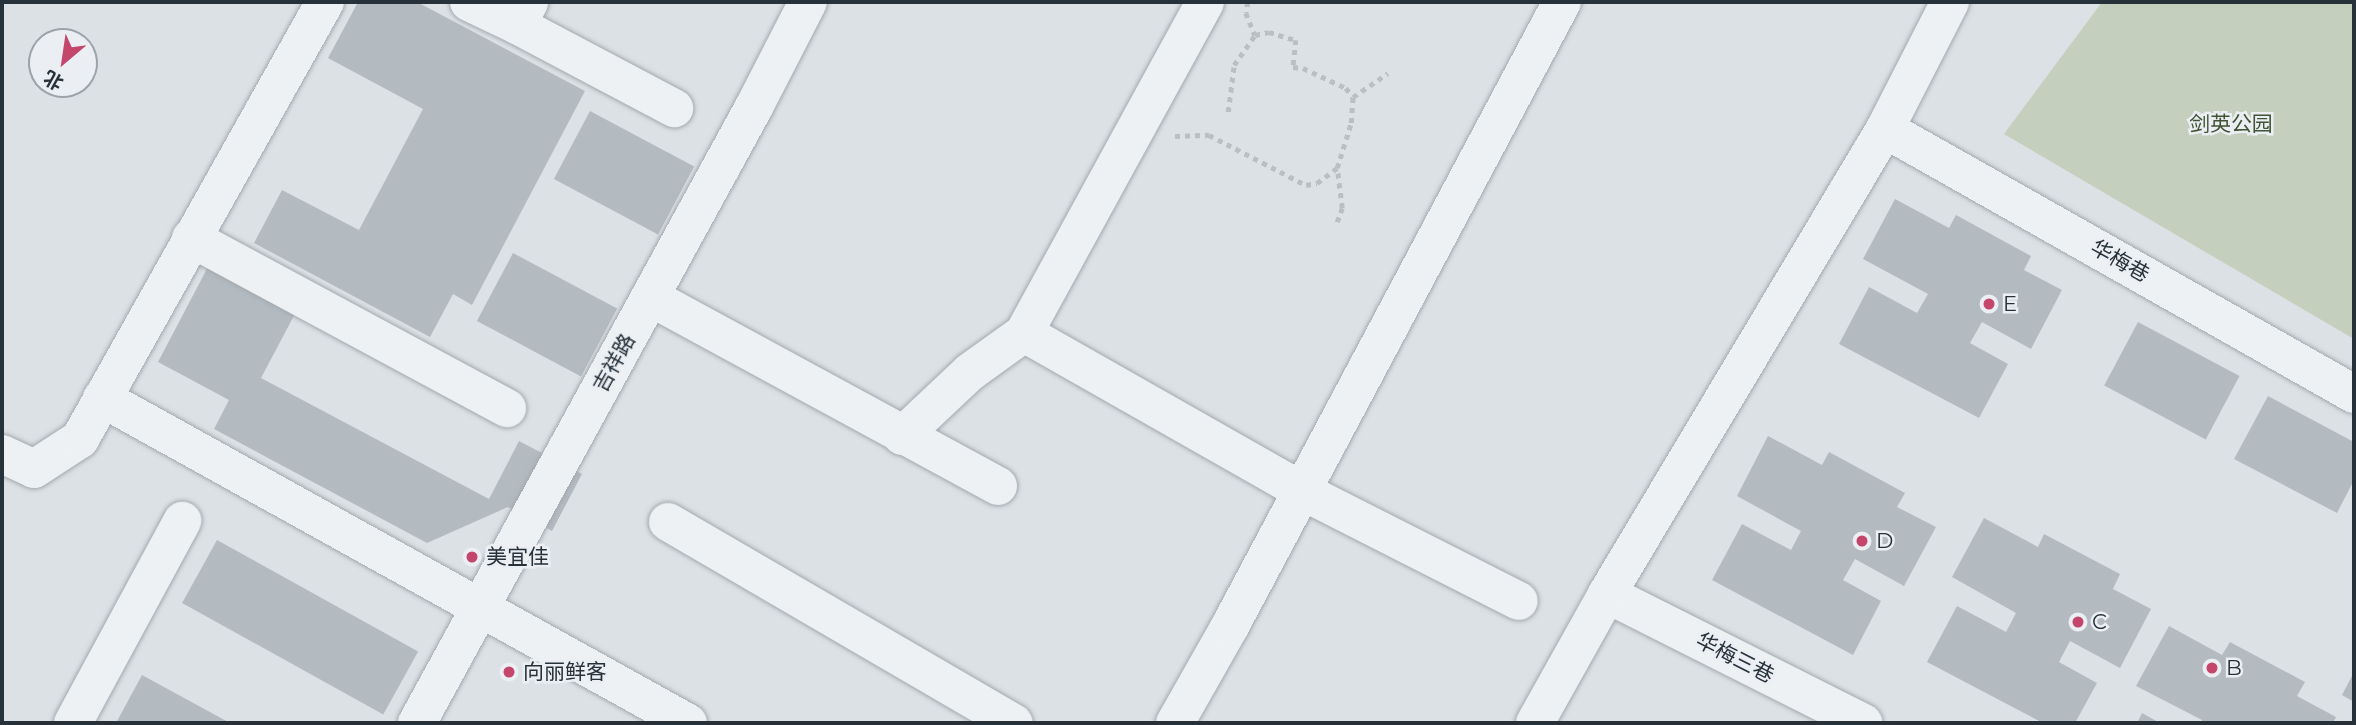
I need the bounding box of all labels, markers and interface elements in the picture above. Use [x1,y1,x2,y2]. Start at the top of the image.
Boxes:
north arrow [28,28,98,98]
text: 北 [40,65,67,95]
park label: 剑英公园 [2189,111,2273,137]
street label: 华梅巷 [2086,235,2154,287]
place label: E [2003,291,2017,317]
marker: E [1981,296,1997,312]
street label: 吉祥路 [588,329,640,397]
place label: D [1876,528,1893,554]
marker: D [1854,533,1870,549]
place label: 美宜佳 [486,544,549,570]
marker: 美宜佳 [464,549,480,565]
place label: C [2092,609,2107,635]
marker: C [2070,614,2086,630]
street label: 华梅三巷 [1692,628,1778,688]
place label: B [2226,655,2242,681]
place label: 向丽鲜客 [523,659,607,685]
marker: B [2204,660,2220,676]
marker: 向丽鲜客 [501,664,517,680]

